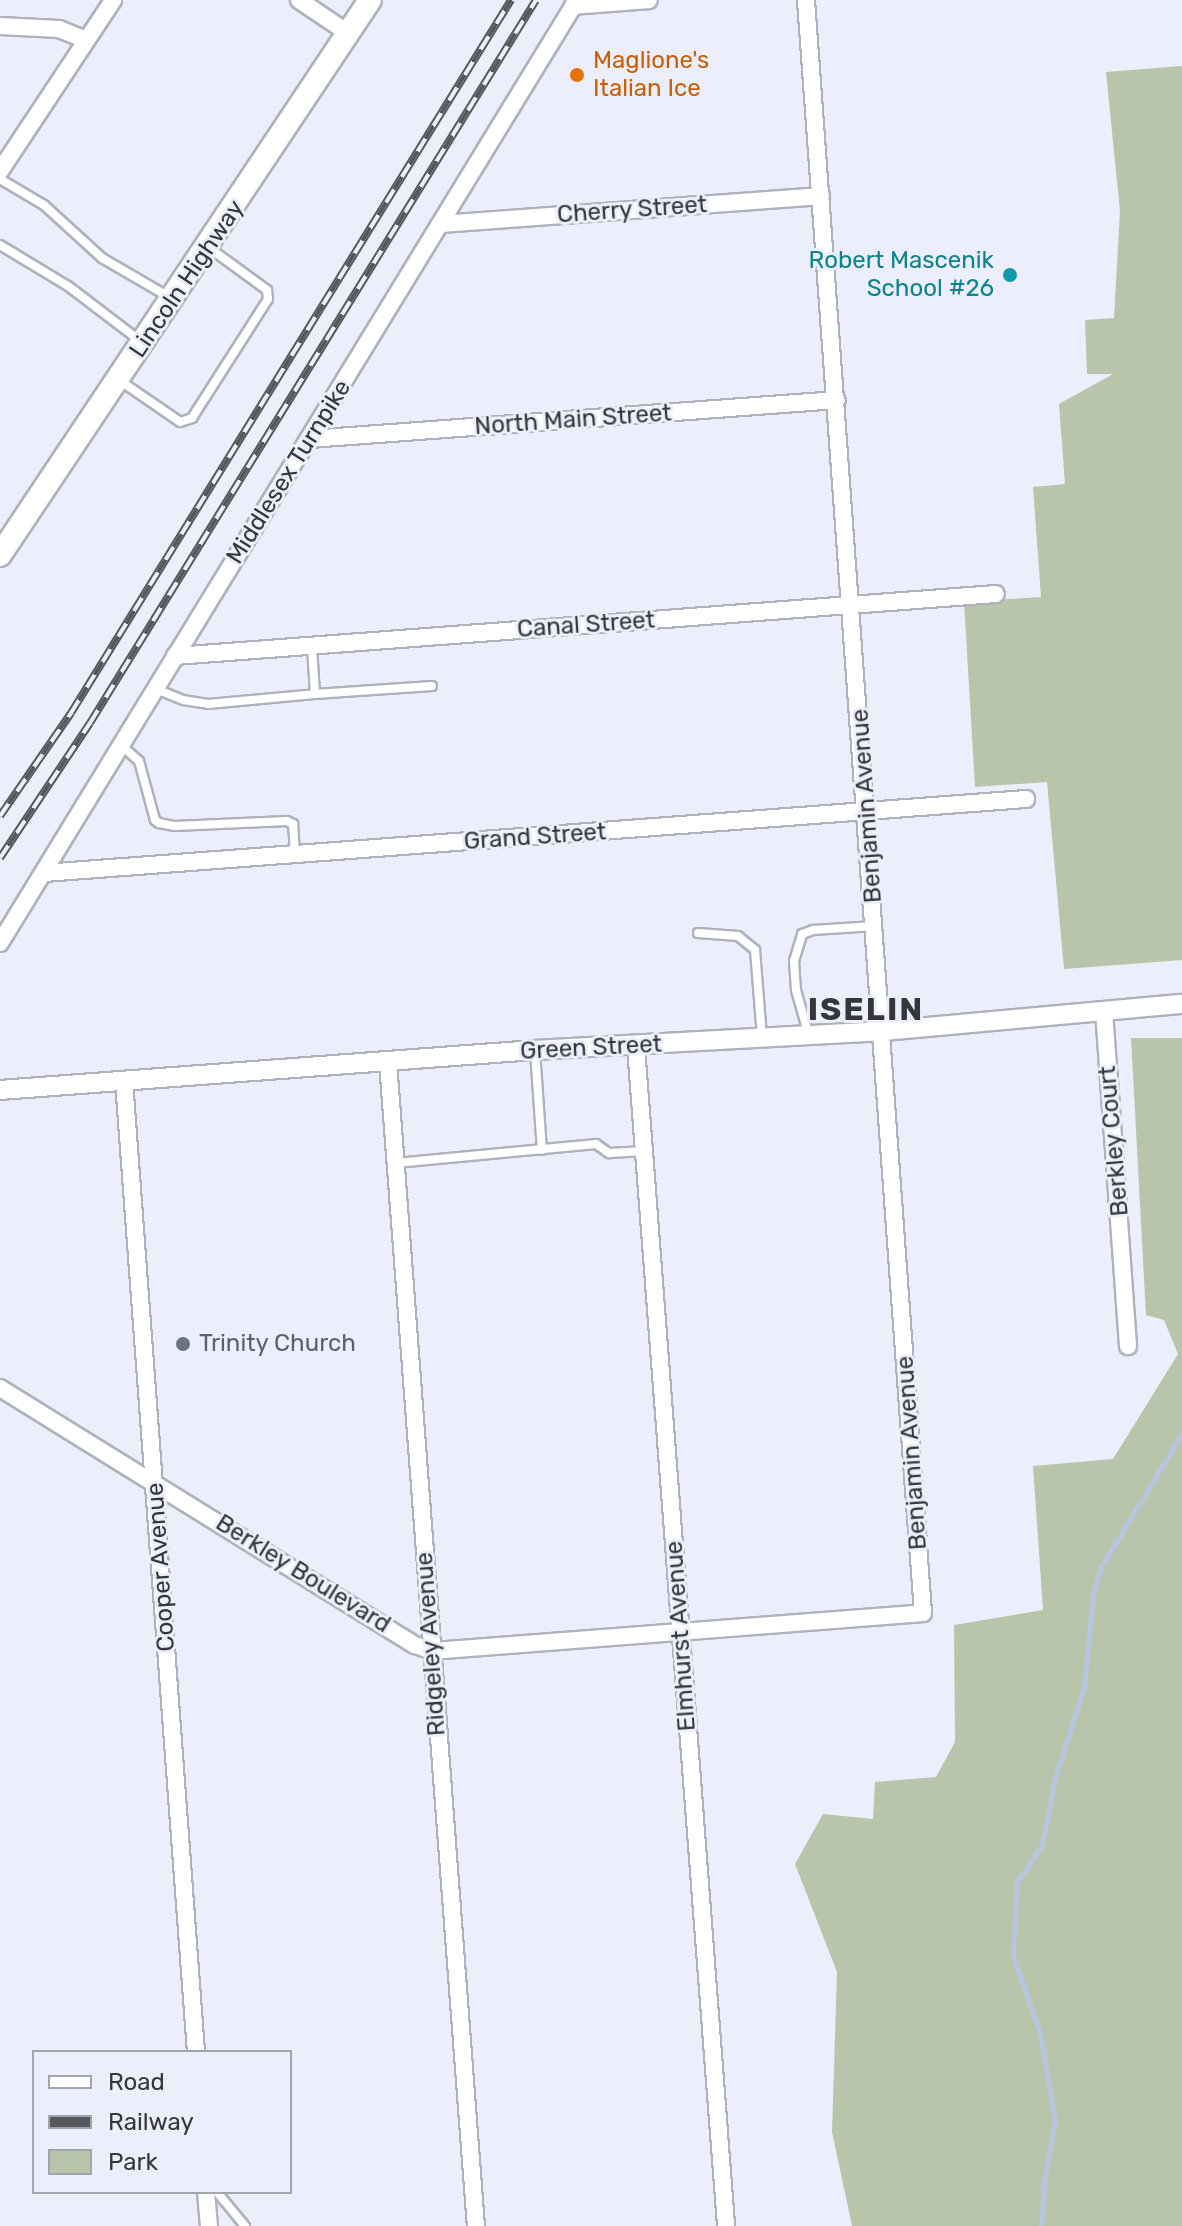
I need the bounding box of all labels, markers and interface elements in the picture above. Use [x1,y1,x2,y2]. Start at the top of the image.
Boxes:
place label: Maglione's Italian Ice [593,47,709,103]
marker: Maglione's Italian Ice [568,66,586,84]
street label: Cherry Street [556,190,708,230]
street label: Lincoln Highway [124,195,250,363]
place label: Robert Mascenik School #26 [809,247,994,303]
marker: Robert Mascenik School #26 [1001,266,1019,284]
street label: Middlesex Turnpike [221,374,357,570]
street label: North Main Street [474,399,672,441]
street label: Canal Street [516,606,656,644]
street label: Benjamin Avenue [846,708,888,904]
street label: Grand Street [463,818,607,856]
district label: ISELIN [808,990,924,1028]
street label: Green Street [519,1030,663,1066]
street label: Berkley Court [1093,1064,1135,1218]
place label: Trinity Church [199,1330,357,1358]
marker: Trinity Church [174,1335,192,1353]
street label: Benjamin Avenue [891,1355,933,1551]
street label: Cooper Avenue [141,1481,181,1653]
street label: Berkley Boulevard [210,1508,396,1640]
street label: Elmhurst Avenue [660,1540,702,1732]
street label: Ridgeley Avenue [410,1550,452,1738]
legend [32,2050,292,2194]
text: Road [108,2068,165,2096]
text: Railway [108,2108,194,2136]
text: Park [108,2148,158,2176]

